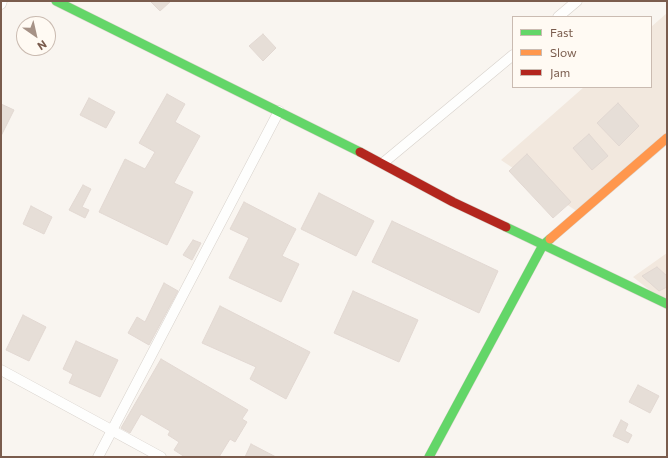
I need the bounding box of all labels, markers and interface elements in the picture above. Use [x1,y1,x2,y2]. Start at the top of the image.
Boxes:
north arrow [16,16,56,56]
legend [512,16,652,88]
text: Fast [550,25,573,39]
text: N [35,38,49,53]
text: Slow [550,45,577,59]
text: Jam [550,65,570,79]

